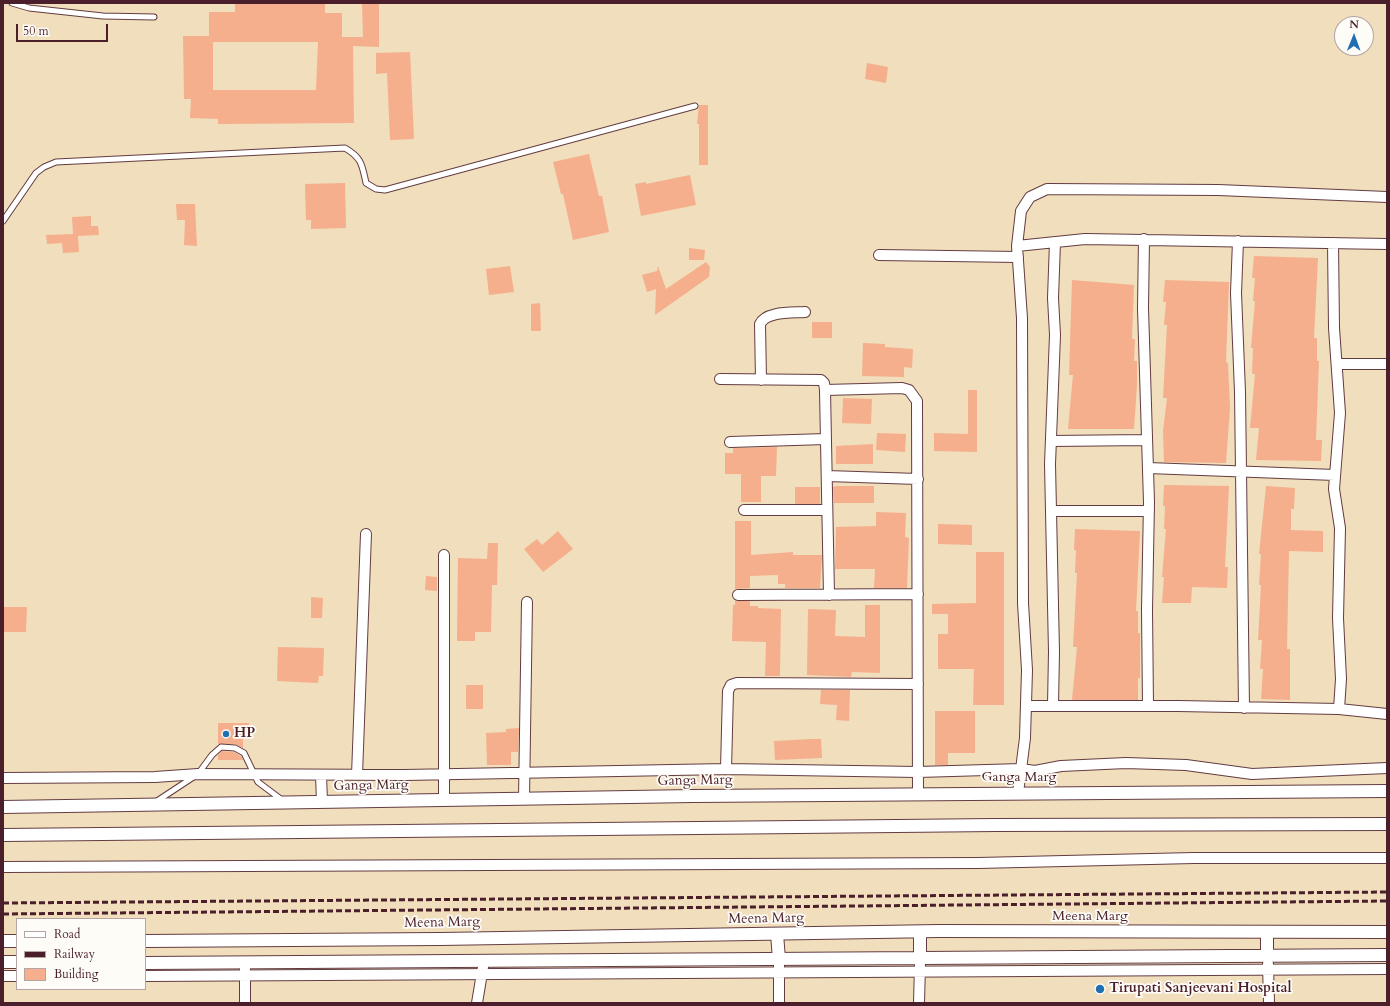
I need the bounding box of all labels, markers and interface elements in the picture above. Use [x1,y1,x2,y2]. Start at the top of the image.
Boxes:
scale bar [18,16,110,42]
north arrow [1334,16,1374,56]
text: N [1349,17,1359,32]
text: 50 m [23,23,49,39]
place label: HP [234,726,255,742]
marker: HP [221,729,231,739]
street label: Ganga Marg [982,770,1056,786]
street label: Ganga Marg [657,772,733,790]
street label: Ganga Marg [333,777,409,795]
street label: Meena Marg [1052,909,1128,925]
street label: Meena Marg [728,910,804,928]
street label: Meena Marg [404,914,480,932]
legend [16,918,146,990]
text: Road [54,926,80,942]
text: Railway [54,946,95,962]
text: Building [54,966,98,982]
place label: Tirupati Sanjeevani Hospital [1109,981,1292,997]
marker: Tirupati Sanjeevani Hospital [1094,983,1106,995]

